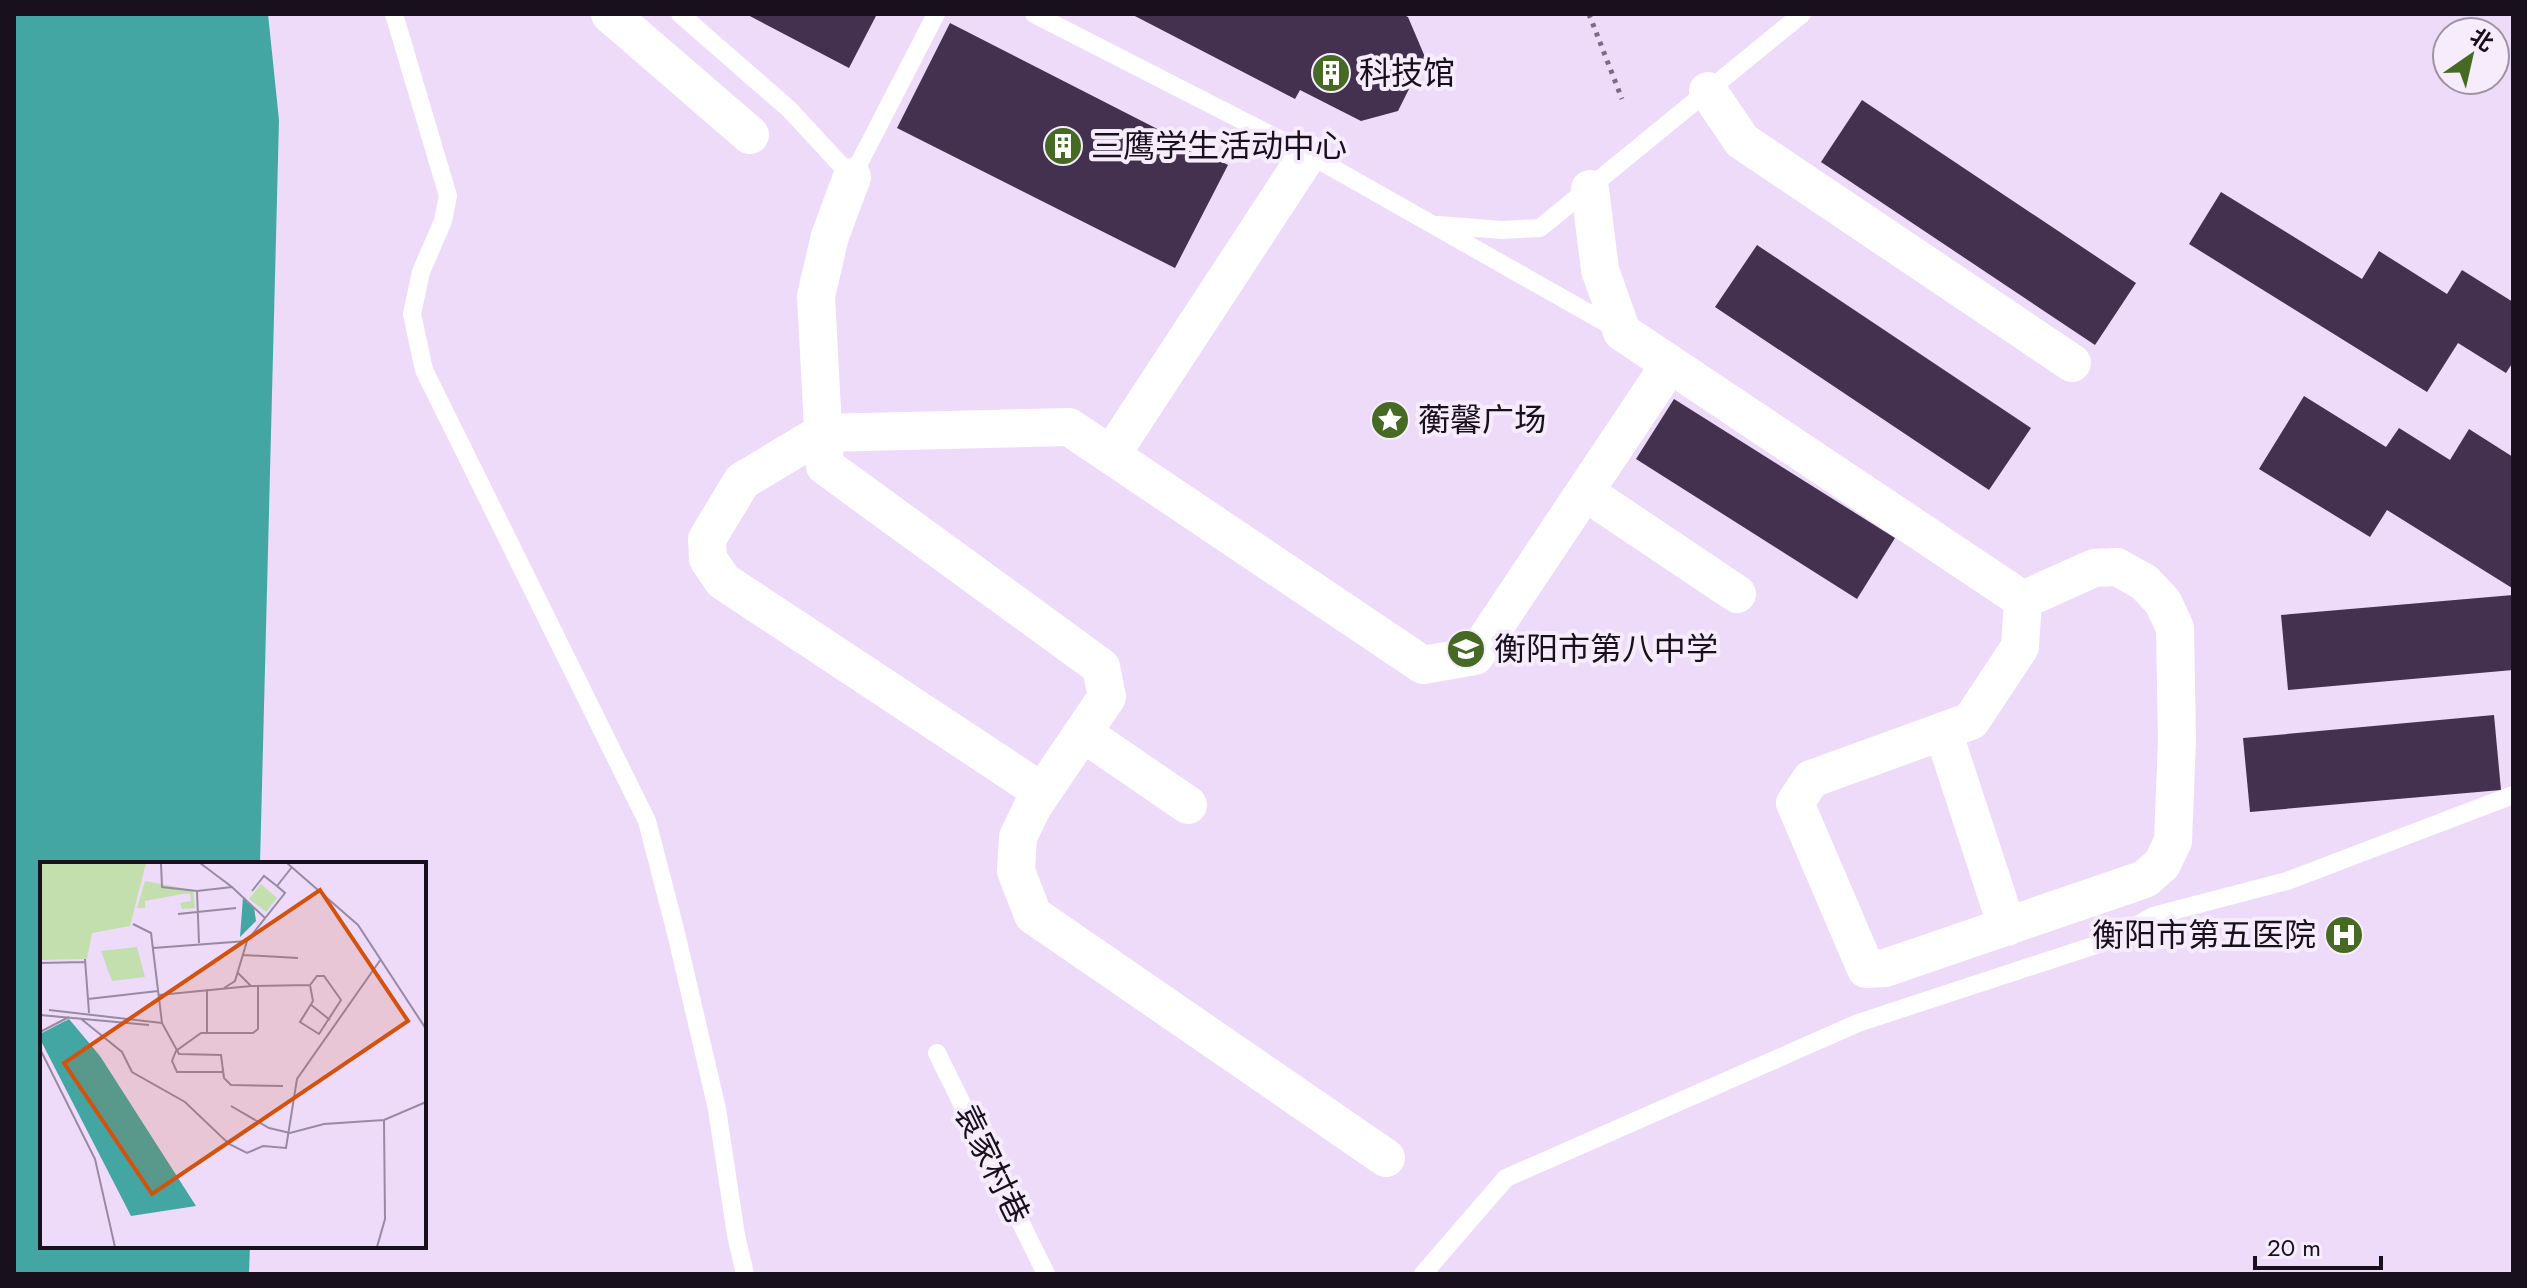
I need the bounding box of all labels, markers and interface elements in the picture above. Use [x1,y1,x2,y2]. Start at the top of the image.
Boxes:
north arrow [2431,16,2511,96]
text: 北 [2464,20,2500,59]
place label: 科技馆 [1359,50,1455,96]
building icon: 科技馆 [1310,52,1352,94]
place label: 三鹰学生活动中心 [1091,123,1347,169]
building icon: 三鹰学生活动中心 [1042,125,1084,167]
place label: 蘅馨广场 [1418,397,1546,443]
place icon: 蘅馨广场 [1369,399,1411,441]
place label: 衡阳市第八中学 [1494,626,1718,672]
school or university icon: 衡阳市第八中学 [1445,628,1487,670]
inset map [40,862,426,1248]
place label: 衡阳市第五医院 [2092,912,2316,958]
hospital icon: 衡阳市第五医院 [2323,914,2365,956]
street label: 袁家村巷 [943,1096,1041,1232]
scale bar [2255,1220,2381,1270]
text: 20 m [2267,1230,2321,1265]

